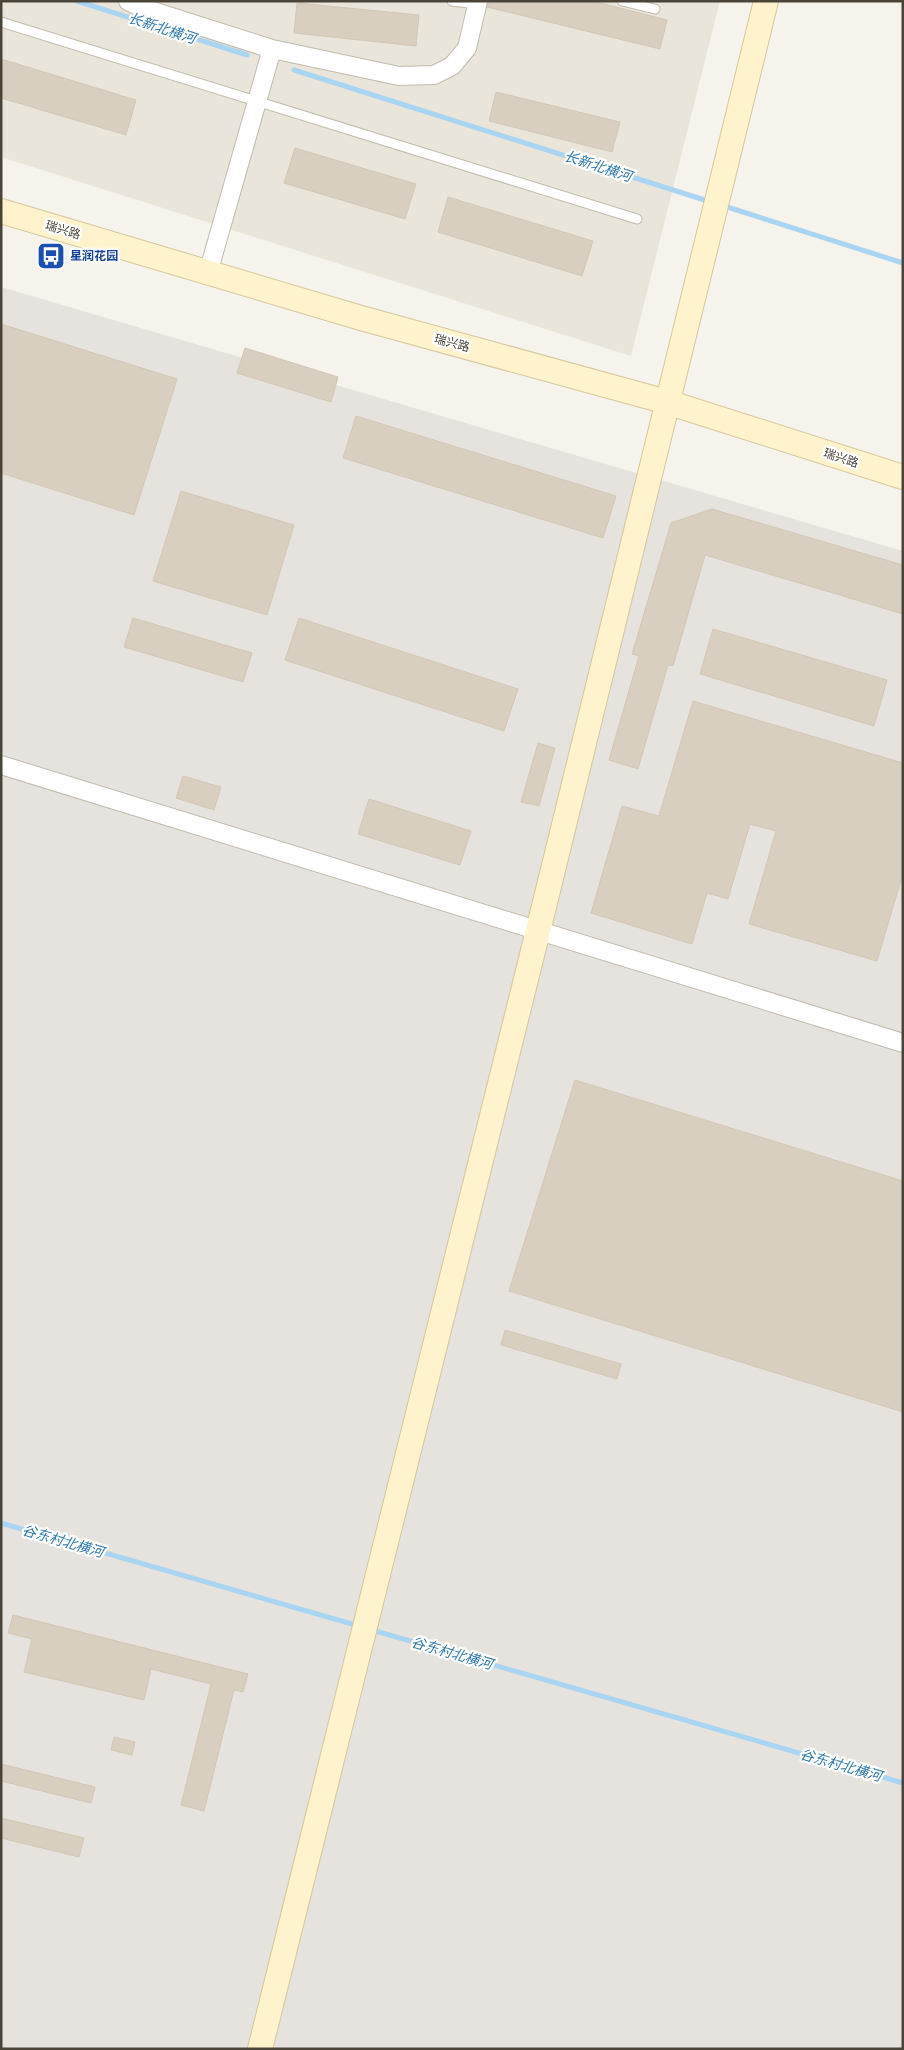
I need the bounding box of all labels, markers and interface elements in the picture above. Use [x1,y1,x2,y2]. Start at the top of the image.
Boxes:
water label: 长新北横河 [126,9,201,48]
water label: 长新北横河 [562,147,637,186]
street label: 瑞兴路 [44,217,83,242]
bus stop icon: 星润花园 [36,241,66,271]
place label: 星润花园 [70,248,118,263]
street label: 瑞兴路 [433,331,471,354]
street label: 瑞兴路 [822,445,861,470]
water label: 谷东村北横河 [20,1521,109,1562]
water label: 谷东村北横河 [409,1633,498,1674]
water label: 谷东村北横河 [798,1745,887,1786]

